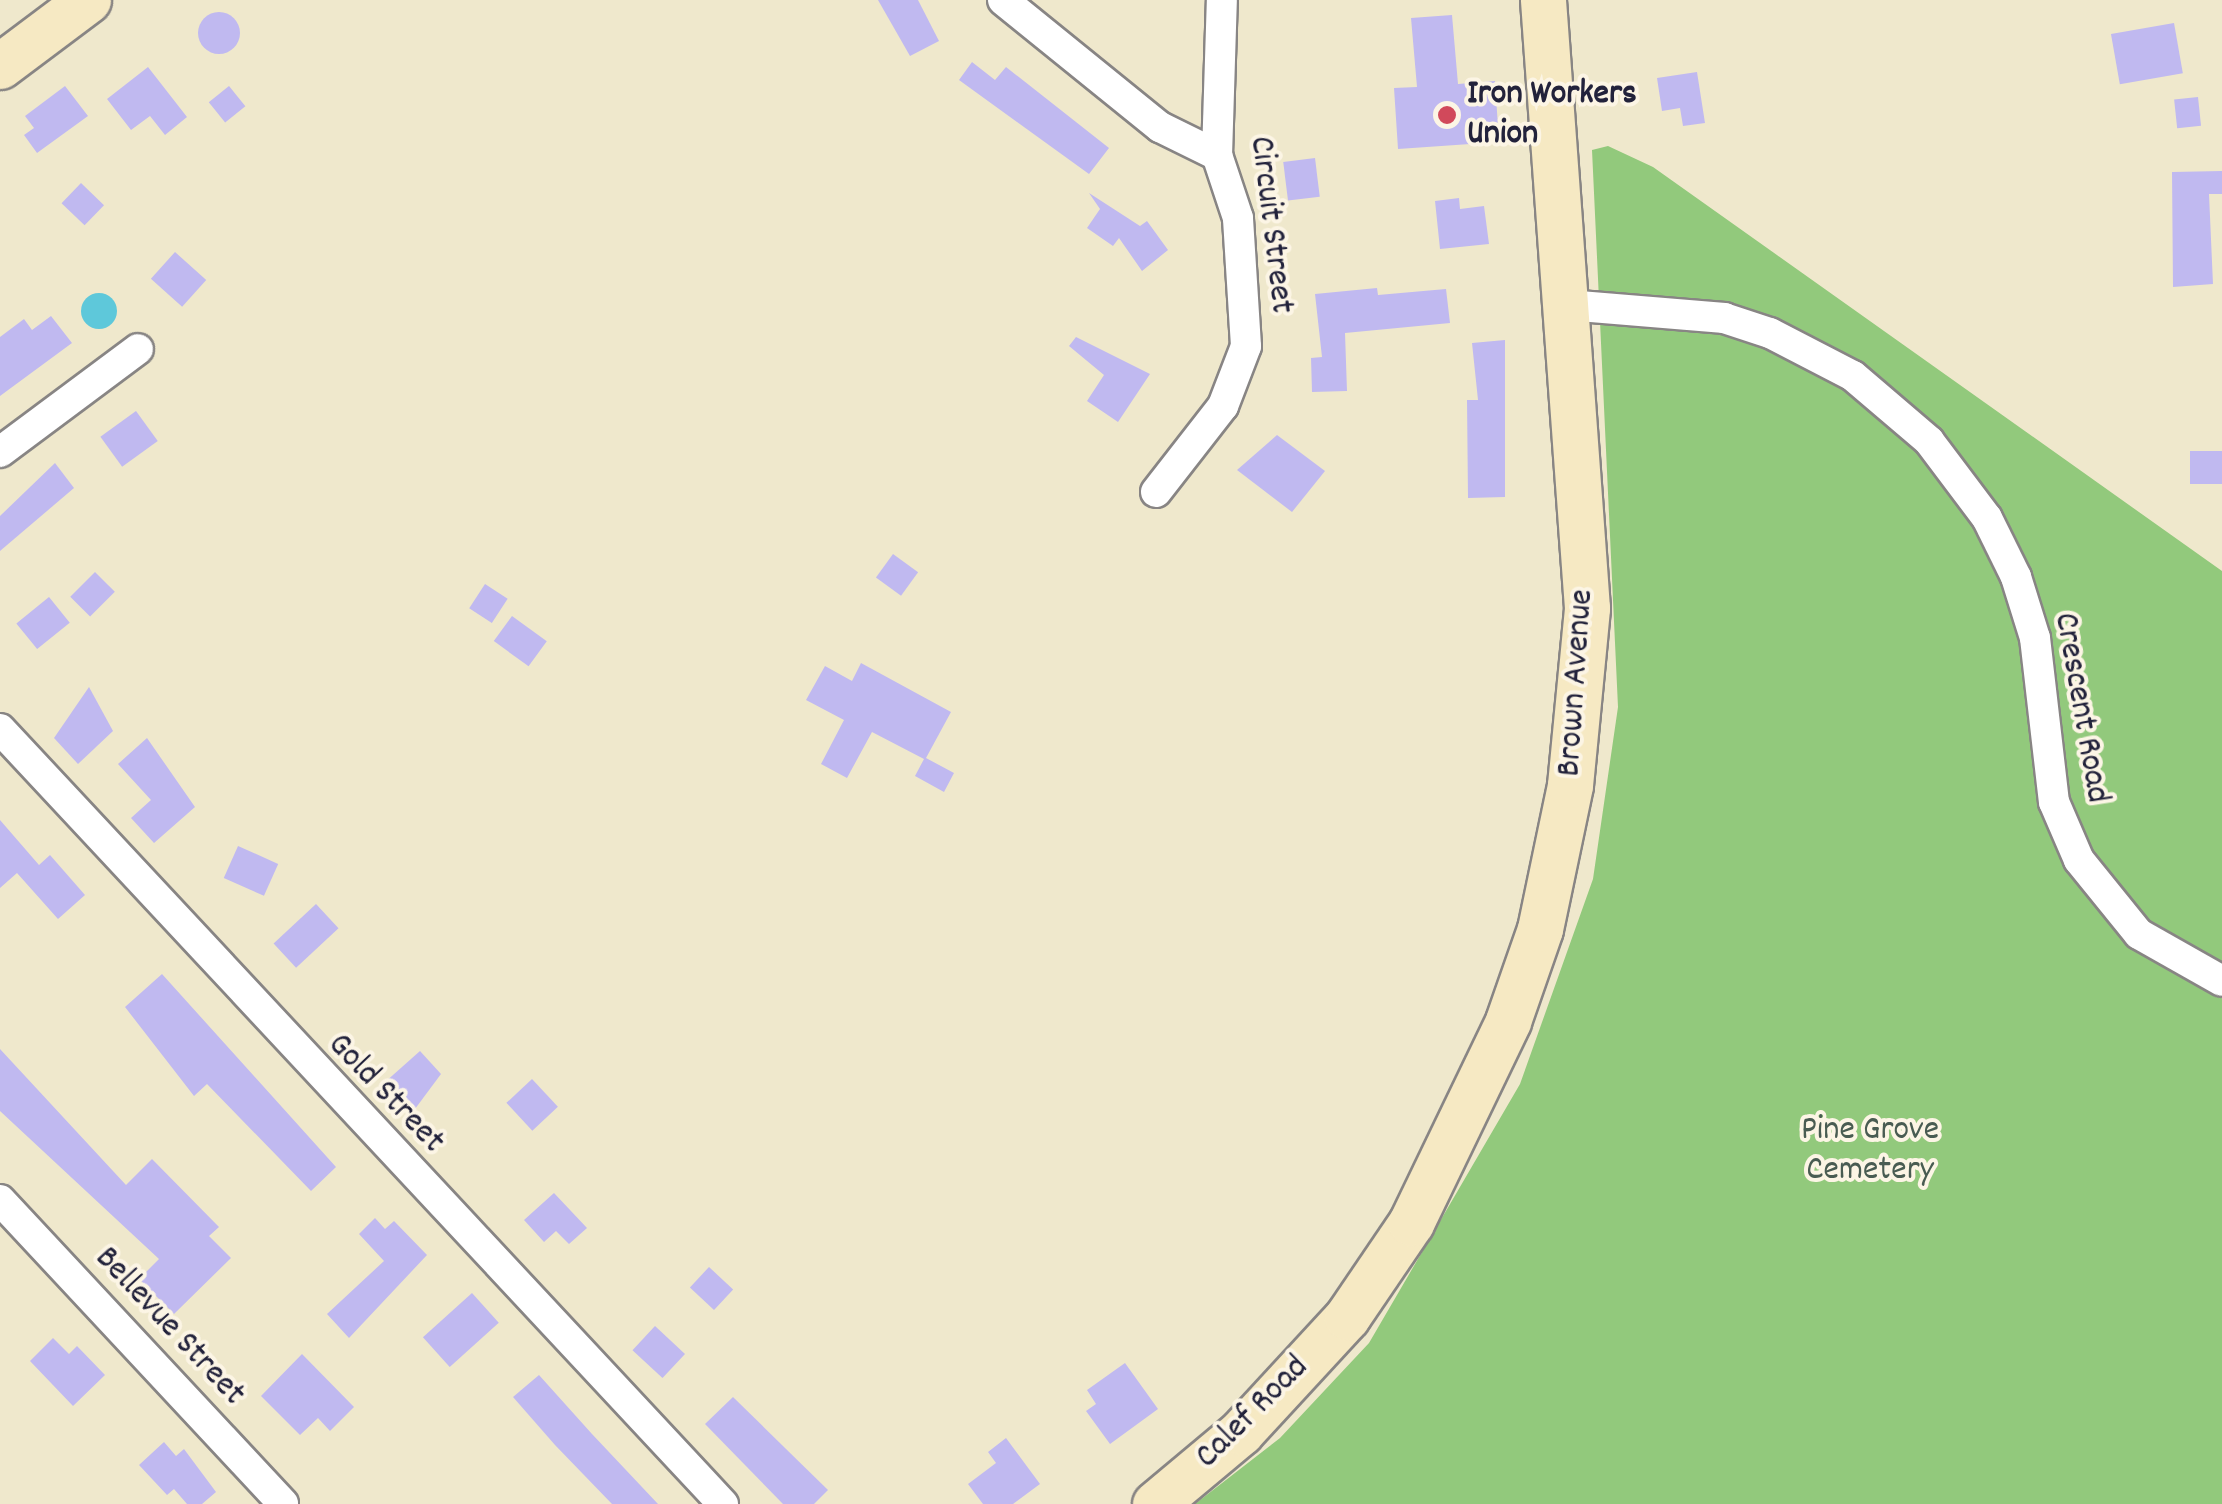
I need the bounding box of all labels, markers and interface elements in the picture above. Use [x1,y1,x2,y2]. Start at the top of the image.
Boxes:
place label: Iron Workers Union [1467,74,1637,156]
marker: Iron Workers Union [1436,104,1458,126]
street label: Circuit Street [1238,134,1302,316]
street label: Brown Avenue [1550,588,1604,778]
street label: Crescent Road [2043,610,2117,806]
street label: Gold Street [317,1025,453,1163]
park label: Pine Grove Cemetery [1801,1110,1939,1192]
street label: Bellevue Street [85,1239,253,1415]
street label: Calef Road [1188,1348,1318,1478]

